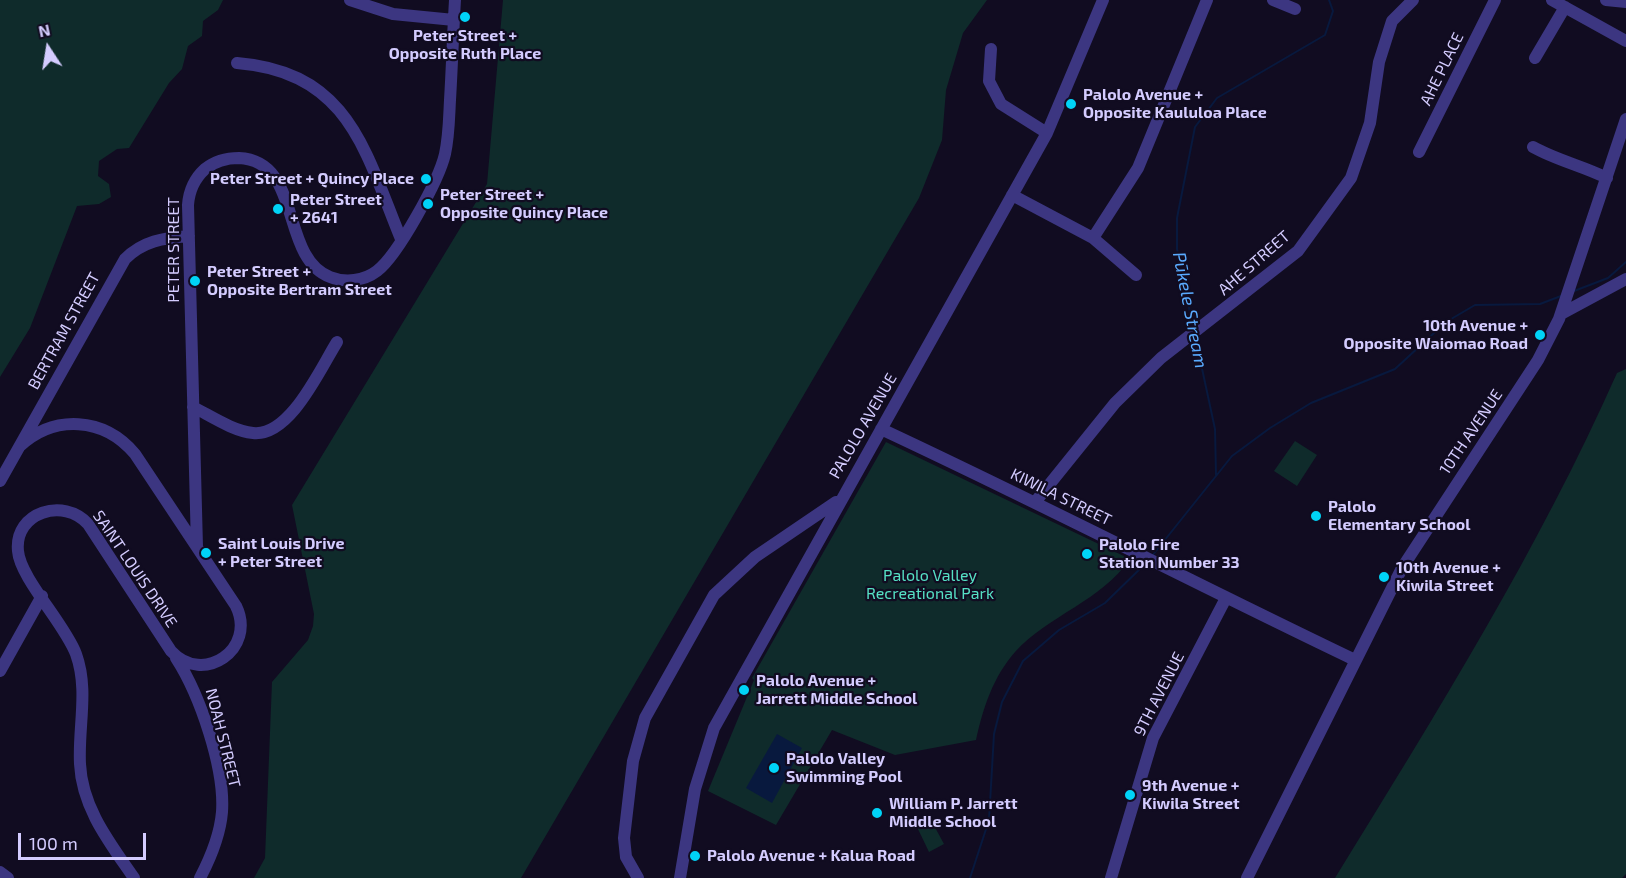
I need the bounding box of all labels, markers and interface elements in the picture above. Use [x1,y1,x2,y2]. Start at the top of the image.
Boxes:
marker: Peter Street + Opposite Ruth Place [458,10,472,24]
north arrow [18,18,78,78]
text: N [37,19,52,40]
place label: Peter Street + Opposite Ruth Place [389,26,541,64]
street label: AHE PLACE [1416,29,1468,109]
place label: Palolo Avenue + Opposite Kaululoa Place [1083,85,1267,123]
marker: Palolo Avenue + Opposite Kaululoa Place [1064,97,1078,111]
place label: Peter Street + Quincy Place [210,169,414,189]
marker: Peter Street + Quincy Place [419,172,433,186]
place label: Peter Street + Opposite Quincy Place [440,185,608,223]
place label: Peter Street + 2641 [290,190,382,228]
street label: PETER STREET [164,197,184,303]
marker: Peter Street + Opposite Quincy Place [421,197,435,211]
marker: Peter Street + 2641 [271,202,285,216]
street label: AHE STREET [1214,227,1294,299]
water label: Pūkele Stream [1168,250,1212,370]
place label: Peter Street + Opposite Bertram Street [207,262,392,300]
street label: BERTRAM STREET [24,269,104,393]
marker: Peter Street + Opposite Bertram Street [188,274,202,288]
place label: 10th Avenue + Opposite Waiomao Road [1344,316,1528,354]
marker: 10th Avenue + Opposite Waiomao Road [1533,328,1547,342]
street label: PALOLO AVENUE [825,370,901,482]
street label: 10TH AVENUE [1435,386,1507,478]
street label: KIWILA STREET [1007,464,1115,530]
place label: Palolo Elementary School [1328,497,1471,535]
street label: SAINT LOUIS DRIVE [89,507,181,631]
marker: Palolo Elementary School [1309,509,1323,523]
place label: Saint Louis Drive + Peter Street [218,534,345,572]
place label: Palolo Fire Station Number 33 [1099,535,1240,573]
marker: Saint Louis Drive + Peter Street [199,546,213,560]
marker: Palolo Fire Station Number 33 [1080,547,1094,561]
place label: 10th Avenue + Kiwila Street [1396,558,1501,596]
park label: Palolo Valley Recreational Park [866,566,994,604]
marker: 10th Avenue + Kiwila Street [1377,570,1391,584]
street label: 9TH AVENUE [1130,649,1188,739]
place label: Palolo Avenue + Jarrett Middle School [756,671,917,709]
marker: Palolo Avenue + Jarrett Middle School [737,683,751,697]
street label: NOAH STREET [201,686,245,790]
place label: Palolo Valley Swimming Pool [786,749,902,787]
marker: Palolo Valley Swimming Pool [767,761,781,775]
place label: 9th Avenue + Kiwila Street [1142,776,1240,814]
marker: 9th Avenue + Kiwila Street [1123,788,1137,802]
place label: William P. Jarrett Middle School [889,794,1017,832]
marker: William P. Jarrett Middle School [870,806,884,820]
scale bar [21,821,148,859]
text: 100 m [29,832,78,854]
place label: Palolo Avenue + Kalua Road [707,846,915,866]
marker: Palolo Avenue + Kalua Road [688,849,702,863]

